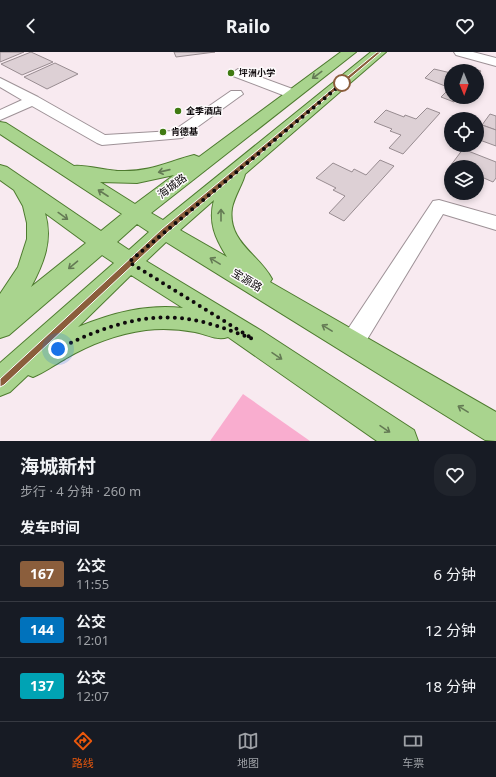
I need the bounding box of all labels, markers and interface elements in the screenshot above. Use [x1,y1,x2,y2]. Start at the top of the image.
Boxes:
text: Railo [226,14,270,38]
icon: back [20,15,42,37]
icon: heart [454,15,476,37]
north arrow [444,64,484,104]
map controls [444,64,484,200]
place label: 坪洲小学 [239,66,275,79]
marker: 坪洲小学 [226,68,236,78]
one-way arrow [312,71,323,80]
unlabelled marker [333,74,351,92]
place label: 全季酒店 [186,104,222,117]
marker: 全季酒店 [173,106,183,116]
button: locate [444,112,484,152]
place label: 肯德基 [171,125,198,138]
marker: 肯德基 [158,127,168,137]
button: layers [444,160,484,200]
one-way arrow [158,168,171,176]
street label: 海城路 [154,170,189,202]
one-way arrow [98,189,109,197]
one-way arrow [217,209,225,222]
one-way arrow [57,212,68,220]
one-way arrow [209,257,221,265]
one-way arrow [68,261,79,270]
street label: 宝源路 [229,265,265,294]
one-way arrow [321,324,333,332]
your location [48,339,68,359]
one-way arrow [272,351,283,360]
one-way arrow [457,405,469,413]
one-way arrow [379,425,390,433]
text: 海城新村 [20,453,96,479]
button: heart [434,454,476,496]
text: 步行 · 4 分钟 · 260 m [20,482,141,500]
text: 发车时间 [20,517,80,537]
text: 公交 [76,555,106,575]
text: 167 [30,564,54,583]
text: 6 分钟 [434,564,476,584]
text: 11:55 [76,575,109,593]
text: 公交 [76,611,106,631]
text: 144 [30,620,54,639]
text: 12 分钟 [425,620,476,640]
text: 12:01 [76,631,109,649]
text: 公交 [76,667,106,687]
text: 137 [30,676,54,695]
text: 18 分钟 [425,676,476,696]
text: 12:07 [76,687,109,705]
tab: 路线 [72,730,94,770]
tab: 地图 [237,730,259,770]
tab: 车票 [402,730,424,770]

